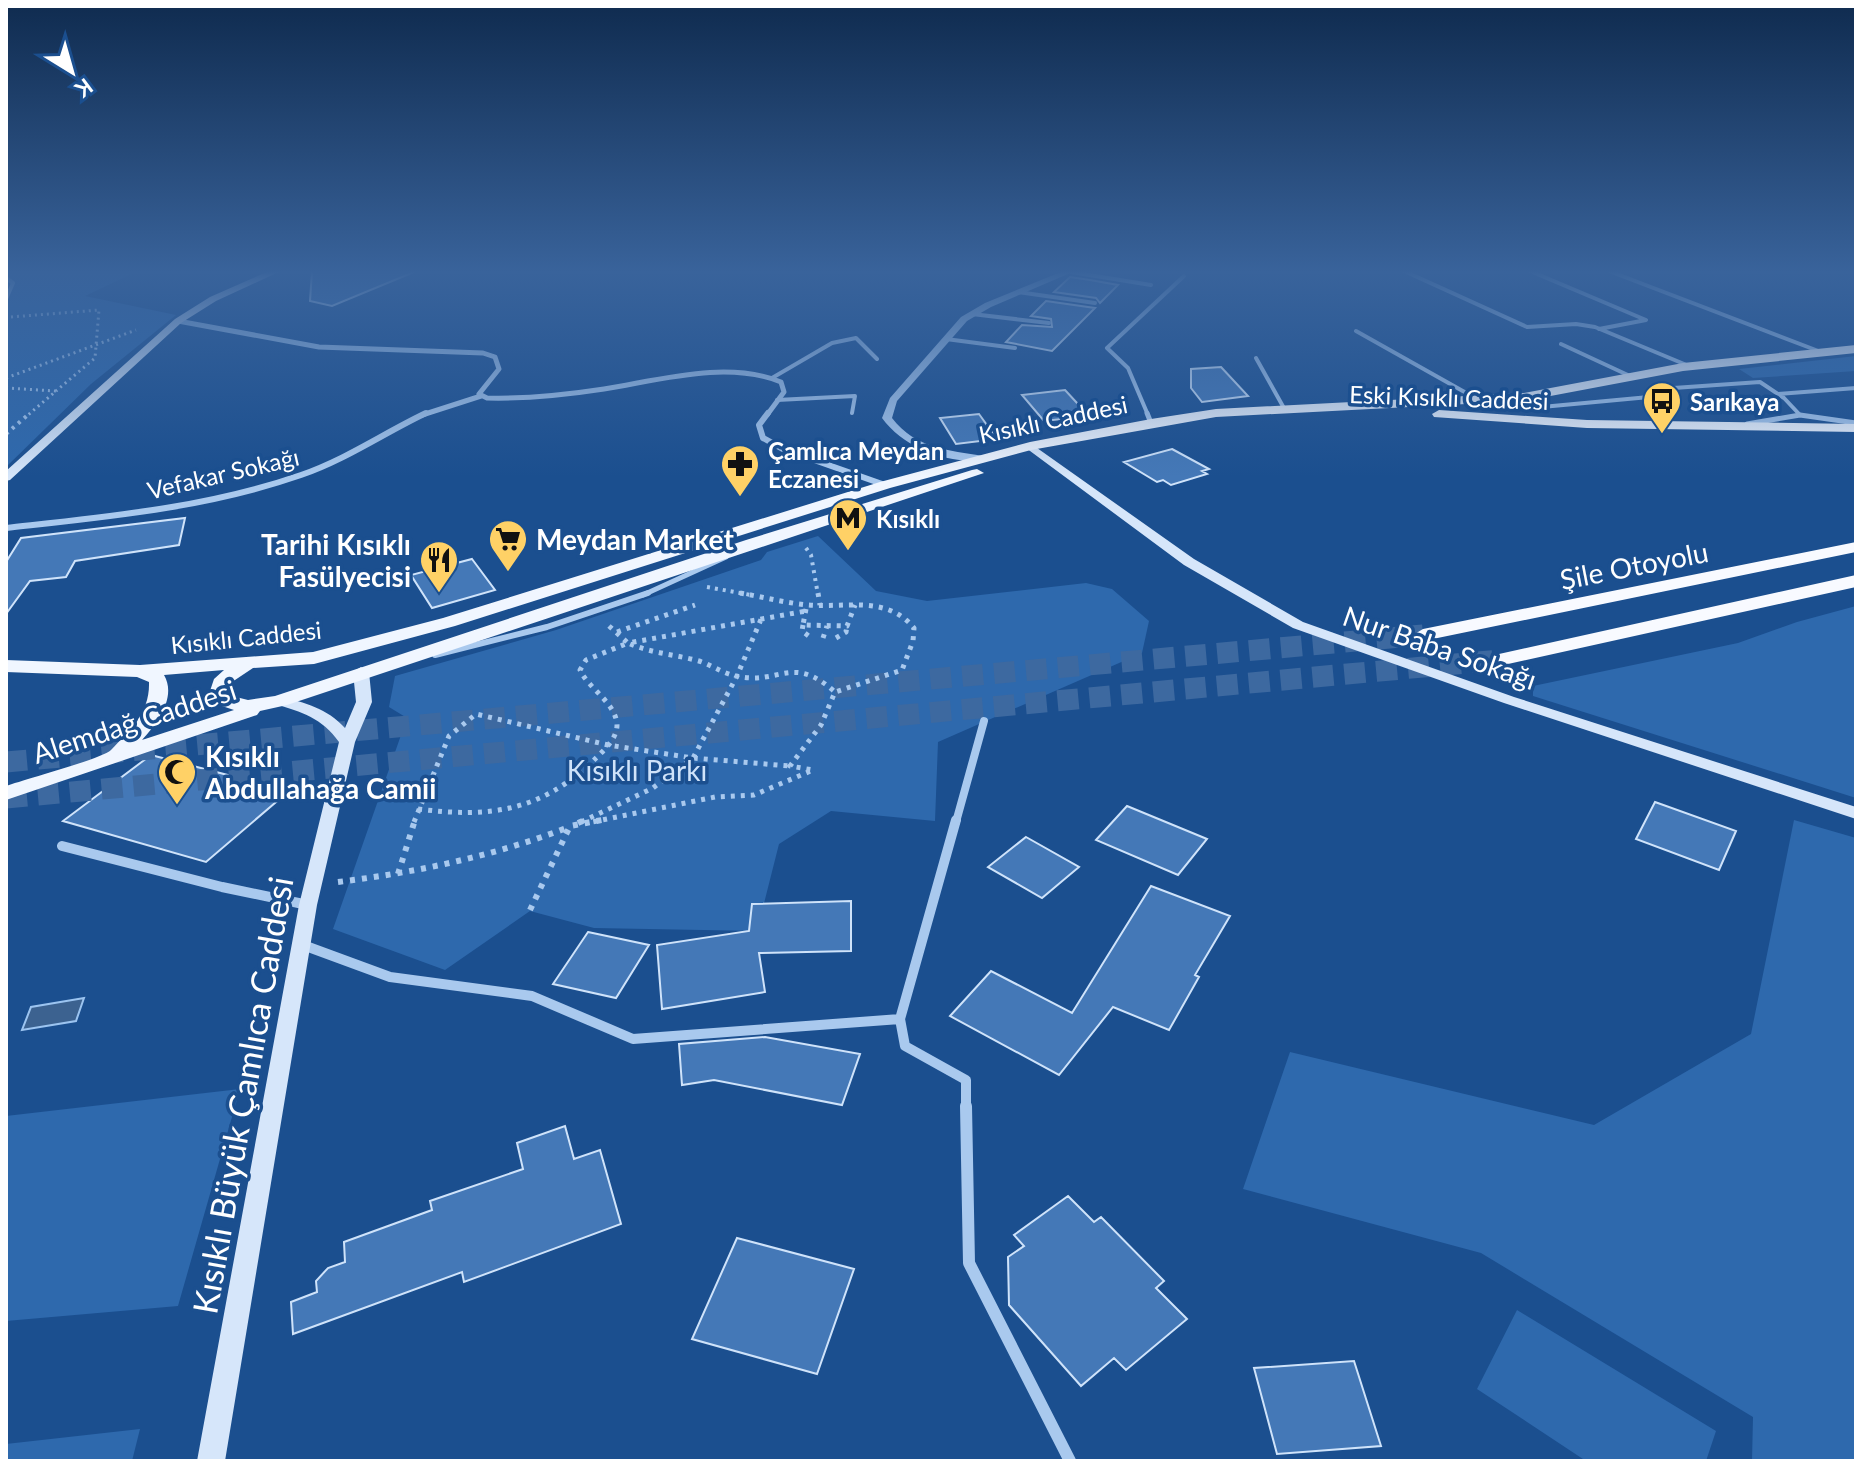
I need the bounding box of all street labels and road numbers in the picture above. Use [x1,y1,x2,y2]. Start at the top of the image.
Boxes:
street label: Eski Kısıklı Caddesi [1349,379,1549,415]
street label: Kısıklı Caddesi [976,389,1130,449]
street label: Vefakar Sokağı [144,441,302,505]
street label: Şile Otoyolu [1557,534,1711,596]
street label: Nur Baba Sokağı [1339,598,1541,696]
street label: Kısıklı Caddesi [169,615,323,659]
street label: Alemdağ Caddesi [28,672,240,770]
street label: Kısıklı Büyük Çamlıca Caddesi [183,873,301,1317]

